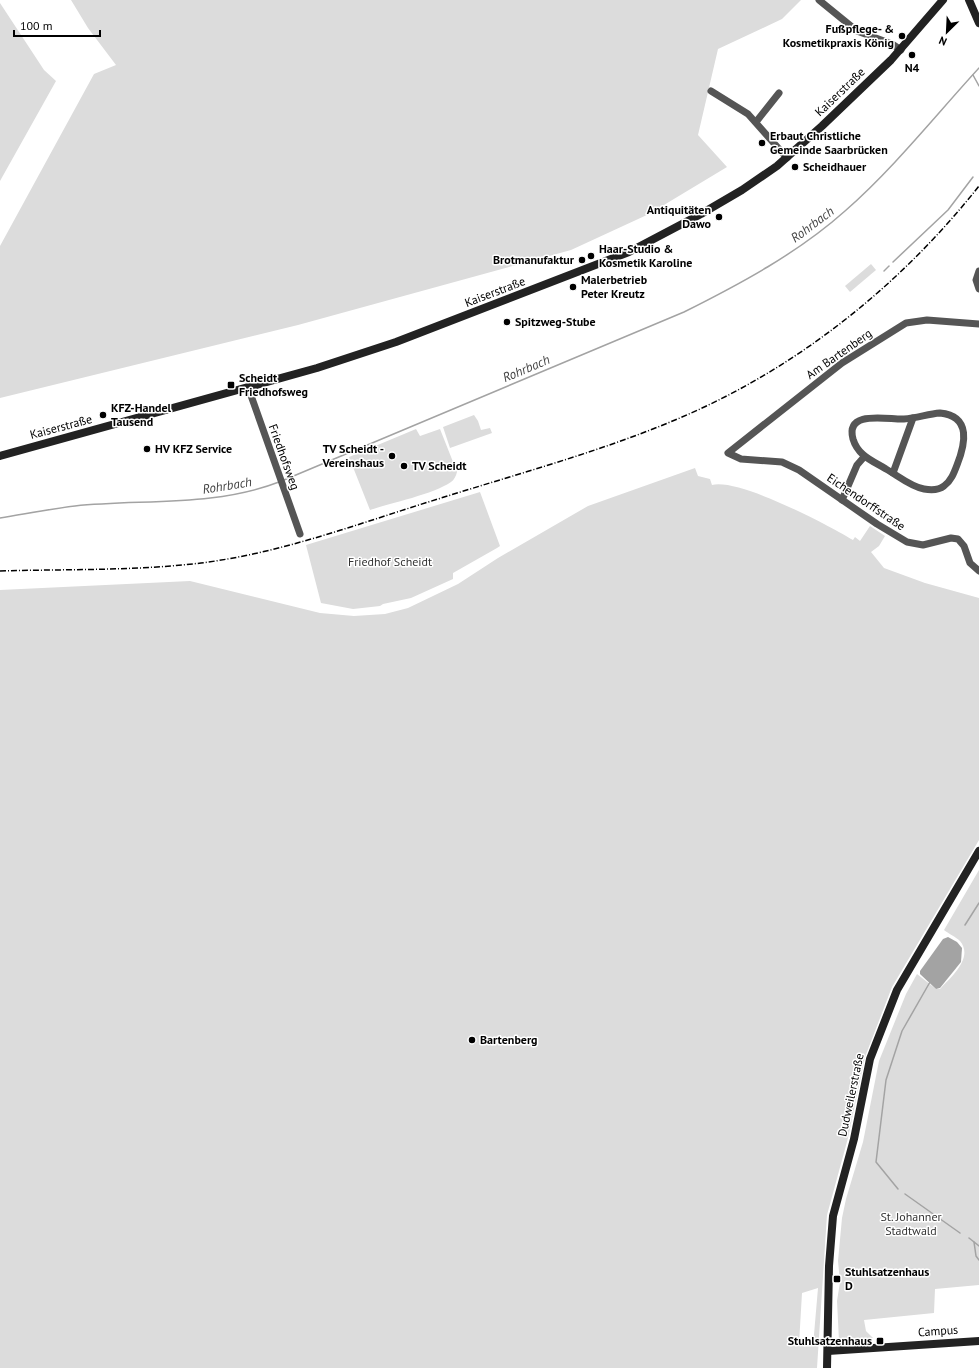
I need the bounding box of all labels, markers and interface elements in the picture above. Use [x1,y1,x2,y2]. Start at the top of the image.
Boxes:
scale bar [14,12,100,38]
north arrow [927,12,967,52]
text: 100 m [20,18,53,33]
place label: Fußpflege- & Kosmetikpraxis König [783,21,894,50]
marker: Fußpflege- & Kosmetikpraxis König [897,31,907,41]
text: N [937,33,949,49]
marker: N4 [907,50,917,60]
place label: N4 [905,60,920,75]
street label: Kaiserstraße [812,64,868,119]
place label: Erbaut Christliche Gemeinde Saarbrücken [770,128,888,157]
marker: Erbaut Christliche Gemeinde Saarbrücken [757,138,767,148]
place label: Scheidhauer [803,159,867,174]
marker: Scheidhauer [790,162,800,172]
place label: Antiquitäten Dawo [647,202,712,231]
water label: Rohrbach [787,203,837,246]
marker: Antiquitäten Dawo [714,212,724,222]
place label: Haar-Studio & Kosmetik Karoline [599,241,692,270]
marker: Haar-Studio & Kosmetik Karoline [586,251,596,261]
place label: Brotmanufaktur [493,252,575,267]
marker: Brotmanufaktur [577,255,587,265]
place label: Malerbetrieb Peter Kreutz [581,272,648,301]
street label: Kaiserstraße [462,273,527,310]
marker: Malerbetrieb Peter Kreutz [568,282,578,292]
place label: Spitzweg-Stube [515,314,596,329]
marker: Spitzweg-Stube [502,317,512,327]
street label: Am Bartenberg [803,325,875,382]
water label: Rohrbach [500,351,553,386]
place label: Scheidt Friedhofsweg [239,370,308,399]
marker: Scheidt Friedhofsweg [226,380,236,390]
place label: KFZ-Handel Tausend [111,400,172,429]
marker: KFZ-Handel Tausend [98,410,108,420]
street label: Kaiserstraße [28,411,94,442]
street label: Friedhofsweg [266,422,303,492]
place label: HV KFZ Service [155,441,232,456]
place label: TV Scheidt - Vereinshaus [321,441,384,470]
marker: HV KFZ Service [142,444,152,454]
marker: TV Scheidt - Vereinshaus [387,451,397,461]
place label: TV Scheidt [412,458,467,473]
marker: TV Scheidt [399,461,409,471]
street label: Eichendorffstraße [824,470,908,533]
water label: Rohrbach [201,473,253,498]
park label: Friedhof Scheidt [348,554,432,569]
place label: Bartenberg [480,1032,538,1047]
marker: Bartenberg [467,1035,477,1045]
street label: Dudweilerstraße [834,1052,867,1138]
park label: St. Johanner Stadtwald [880,1209,942,1238]
place label: Stuhlsatzenhaus D [845,1264,929,1293]
marker: Stuhlsatzenhaus D [832,1274,842,1284]
street label: Campus [917,1322,959,1339]
place label: Stuhlsatzenhaus [788,1333,872,1348]
marker: Stuhlsatzenhaus [875,1336,885,1346]

